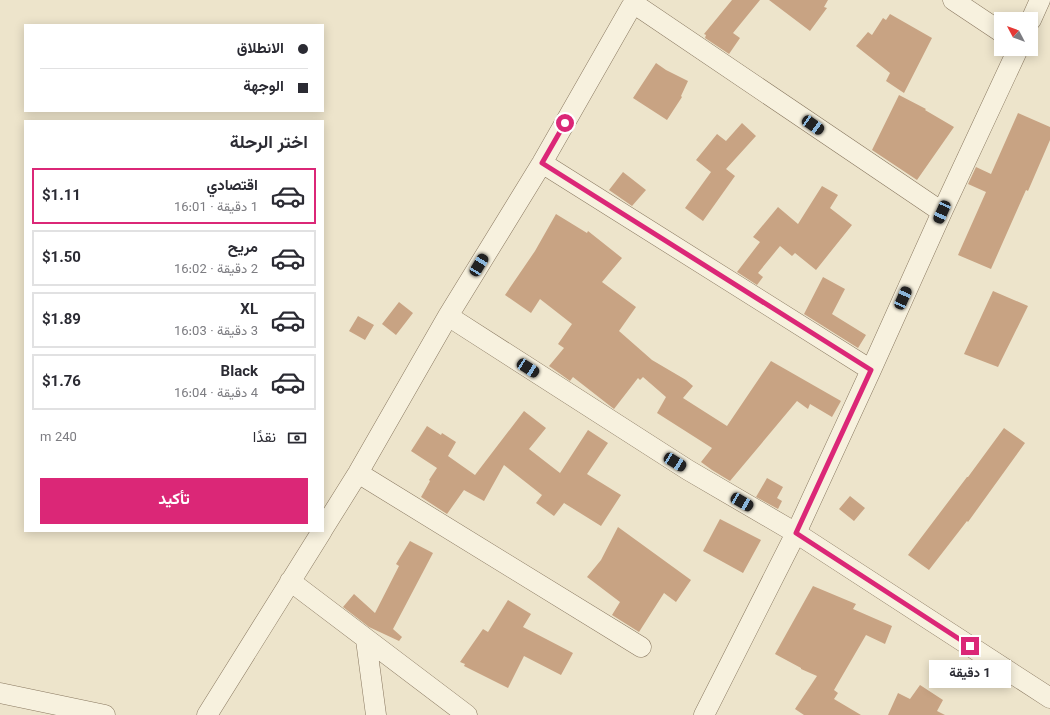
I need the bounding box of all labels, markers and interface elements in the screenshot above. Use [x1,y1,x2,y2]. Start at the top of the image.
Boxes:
north arrow [994,12,1038,56]
map controls [994,12,1038,56]
text: الانطلاق [237,38,284,61]
text: الوجهة [243,76,284,99]
car [800,113,826,137]
route start [556,114,574,132]
text: اختر الرحلة [230,130,308,158]
text: اقتصادي [206,175,258,198]
icon: car [270,178,306,214]
text: $1.11 [42,185,81,208]
text: 1 دقيقة · 16:01 [174,198,258,218]
car [932,199,952,225]
text: مريح [228,237,258,260]
icon: car [270,240,306,276]
text: $1.50 [42,247,81,270]
car [468,252,490,278]
text: 2 دقيقة · 16:02 [174,260,258,280]
car [893,285,913,311]
text: XL [240,299,258,322]
icon: car [270,302,306,338]
text: $1.89 [42,309,81,332]
text: 3 دقيقة · 16:03 [174,322,258,342]
car [515,356,541,380]
text: Black [221,361,258,384]
icon: car [270,364,306,400]
text: $1.76 [42,371,81,394]
text: 4 دقيقة · 16:04 [174,384,258,404]
text: نقدًا [253,427,276,450]
icon: cash [286,427,308,449]
text: 240 m [40,428,77,448]
car [662,451,688,473]
button: تأكيد [40,478,308,524]
car [729,491,755,513]
route end [961,637,979,655]
callout: 1 دقيقة [929,660,1011,688]
text: 1 دقيقة [949,664,991,684]

